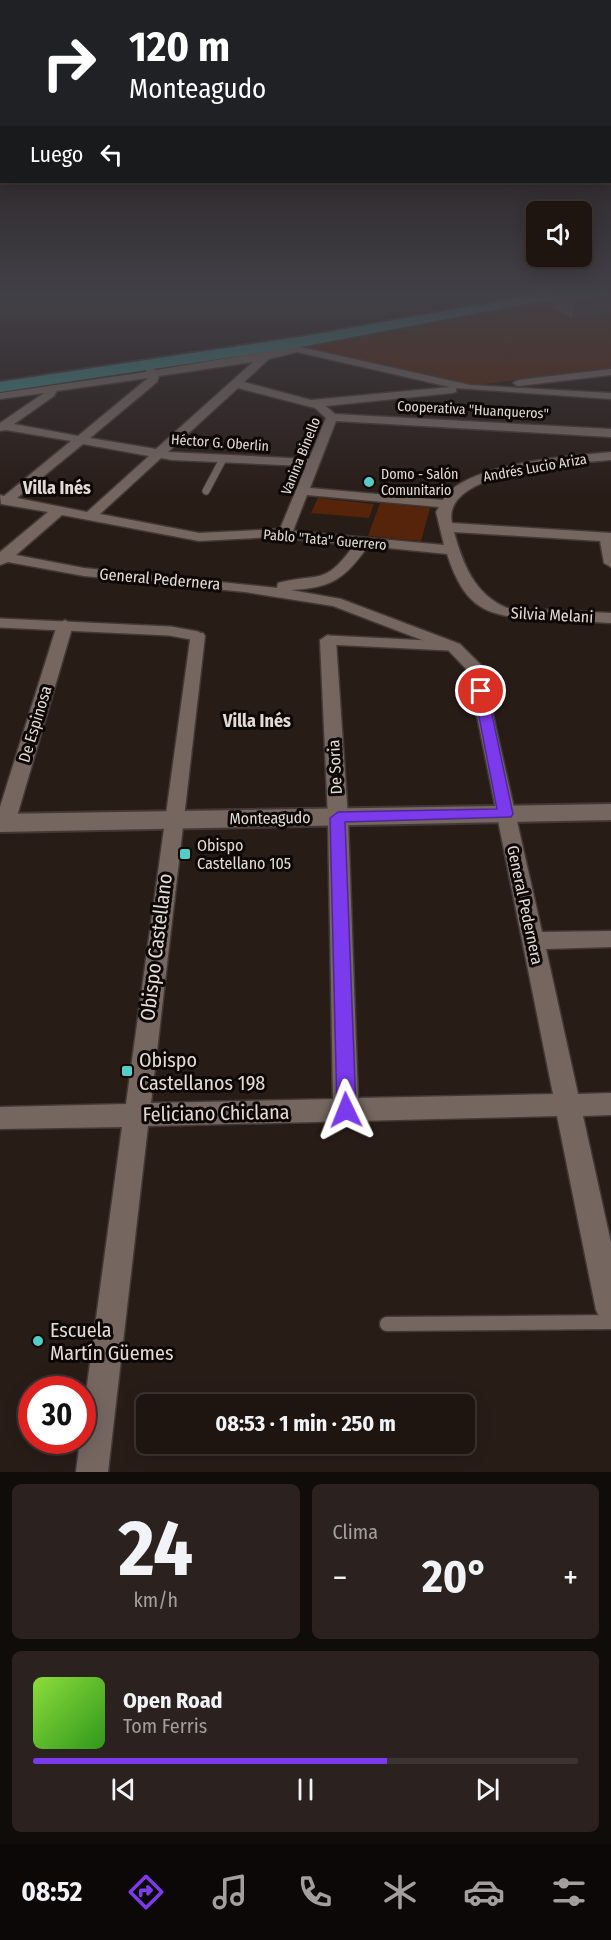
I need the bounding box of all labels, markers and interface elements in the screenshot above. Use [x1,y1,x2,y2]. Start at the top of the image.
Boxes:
text: 120 m [129,22,230,72]
icon: right [30,24,108,102]
text: Monteagudo [129,73,266,105]
icon: left [95,138,128,171]
text: Luego [30,141,83,168]
map controls [526,201,592,267]
button: sound [526,201,592,267]
street label: Cooperativa "Huanqueros" [397,398,549,422]
street label: Vanina Binello [278,415,324,497]
street label: Héctor G. Oberlin [170,431,270,455]
street label: Andrés Lucio Ariza [482,451,588,485]
place label: Domo - Salón Comunitario [381,466,458,499]
marker: Domo - Salón Comunitario [362,475,376,489]
district label: Villa Inés [22,477,91,499]
street label: Pablo "Tata" Guerrero [263,526,387,554]
street label: General Pedernera [99,564,221,594]
street label: Silvia Melani [510,603,594,627]
pin [455,665,506,716]
icon: arrive [464,674,497,707]
street label: De Espinosa [14,683,56,765]
district label: Villa Inés [222,710,291,732]
street label: De Soria [324,739,346,795]
street label: Monteagudo [229,808,311,828]
place label: Obispo Castellano 105 [197,836,291,873]
street label: General Pedernera [503,844,547,966]
marker: Obispo Castellano 105 [178,847,192,861]
street label: Obispo Castellano [135,872,177,1022]
place label: Obispo Castellanos 198 [139,1048,265,1095]
marker: Obispo Castellanos 198 [120,1064,134,1078]
position arrow [314,1078,378,1142]
street label: Feliciano Chiclana [142,1100,290,1126]
place label: Escuela Martín Güemes [50,1318,173,1365]
marker: Escuela Martín Güemes [31,1334,45,1348]
speed limit sign: 30 [18,1376,96,1454]
text: 08:53 · 1 min · 250 m [215,1410,396,1437]
text: 24 [118,1502,193,1596]
text: Clima [333,1520,378,1544]
text: 20° [422,1550,488,1604]
text: − [333,1558,347,1598]
text: + [563,1558,578,1598]
text: km/h [133,1588,178,1612]
text: Open Road [123,1687,223,1714]
text: Tom Ferris [123,1714,207,1738]
icon: previous [107,1773,140,1806]
icon: pause [289,1773,322,1806]
icon: next [471,1773,504,1806]
icon: directions [125,1871,167,1913]
icon: music [209,1871,251,1913]
icon: phone [294,1871,336,1913]
icon: climate [379,1871,421,1913]
icon: car [463,1871,505,1913]
icon: filters [548,1871,590,1913]
text: 08:52 [21,1876,82,1908]

